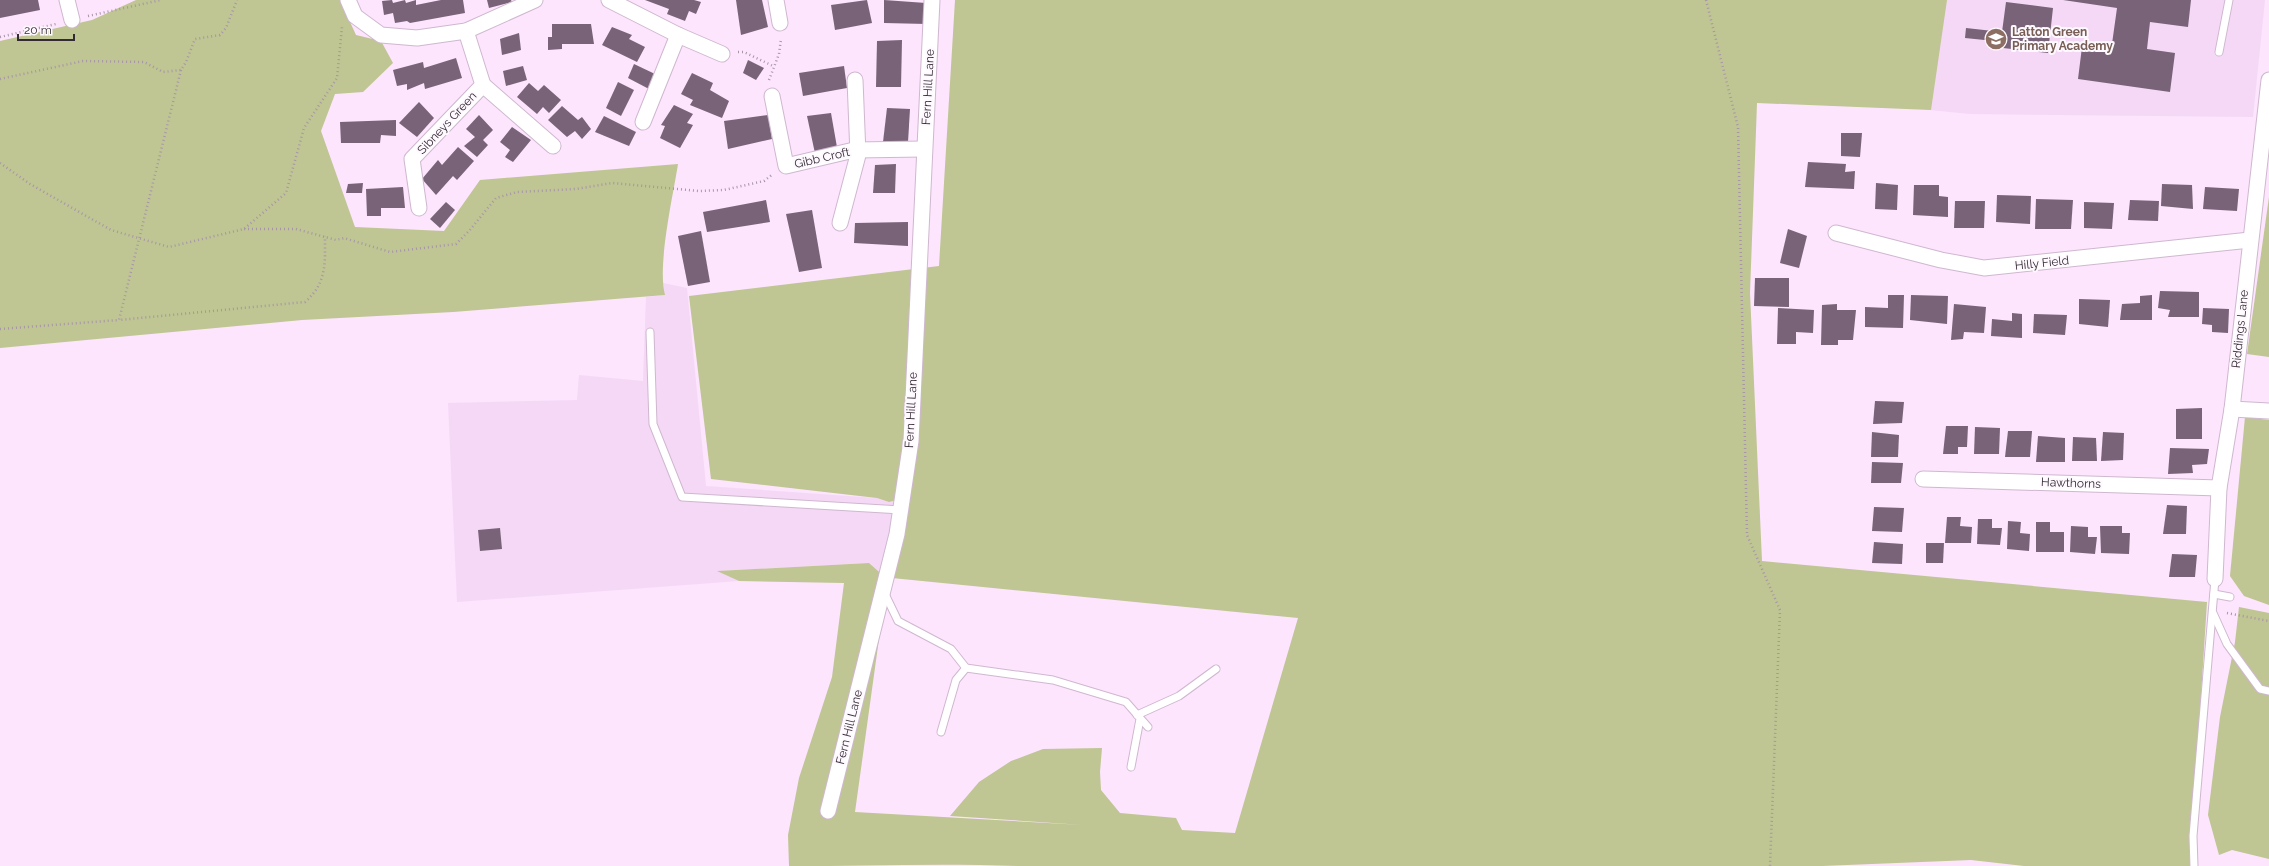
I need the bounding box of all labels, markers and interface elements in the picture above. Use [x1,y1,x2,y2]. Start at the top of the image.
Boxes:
scale bar [18,16,74,42]
text: 20 m [24,23,52,37]
place label: Latton Green Primary Academy [2012,25,2113,53]
school or university icon: Latton Green Primary Academy [1983,26,2009,52]
street label: Fern Hill Lane [919,49,937,125]
street label: Sibneys Green [415,89,479,157]
street label: Gibb Croft [793,145,851,171]
street label: Hilly Field [2014,253,2070,273]
street label: Riddings Lane [2229,289,2251,369]
street label: Fern Hill Lane [902,372,920,448]
street label: Hawthorns [2041,475,2101,491]
street label: Fern Hill Lane [833,688,865,766]

